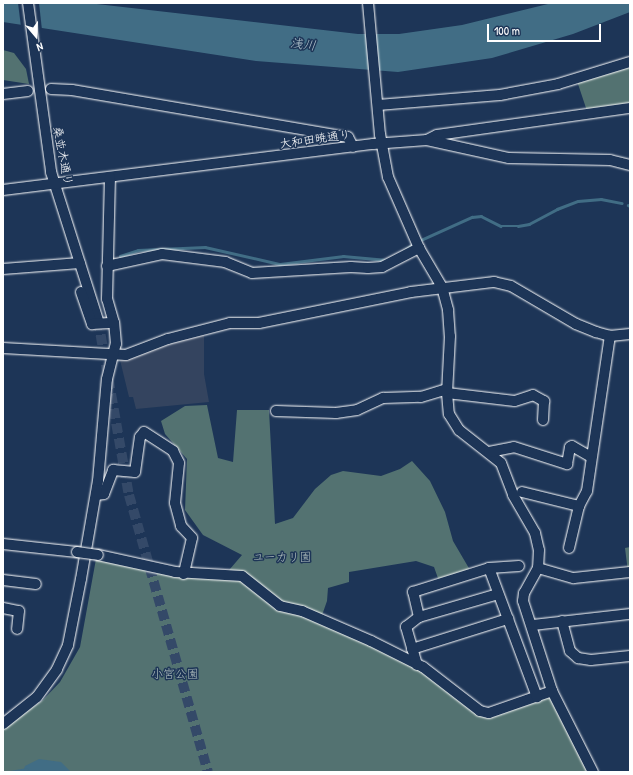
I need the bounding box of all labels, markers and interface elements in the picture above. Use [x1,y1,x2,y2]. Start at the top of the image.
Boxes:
north arrow [16,16,56,56]
scale bar [489,16,603,42]
text: 100 m [494,22,520,39]
water label: 浅川 [289,35,317,53]
text: N [35,40,45,55]
street label: 桑並木通り [50,125,76,187]
street label: 大和田暁通り [278,127,352,151]
park label: ユーカリ園 [252,550,312,564]
park label: 小宮公園 [151,667,199,681]

